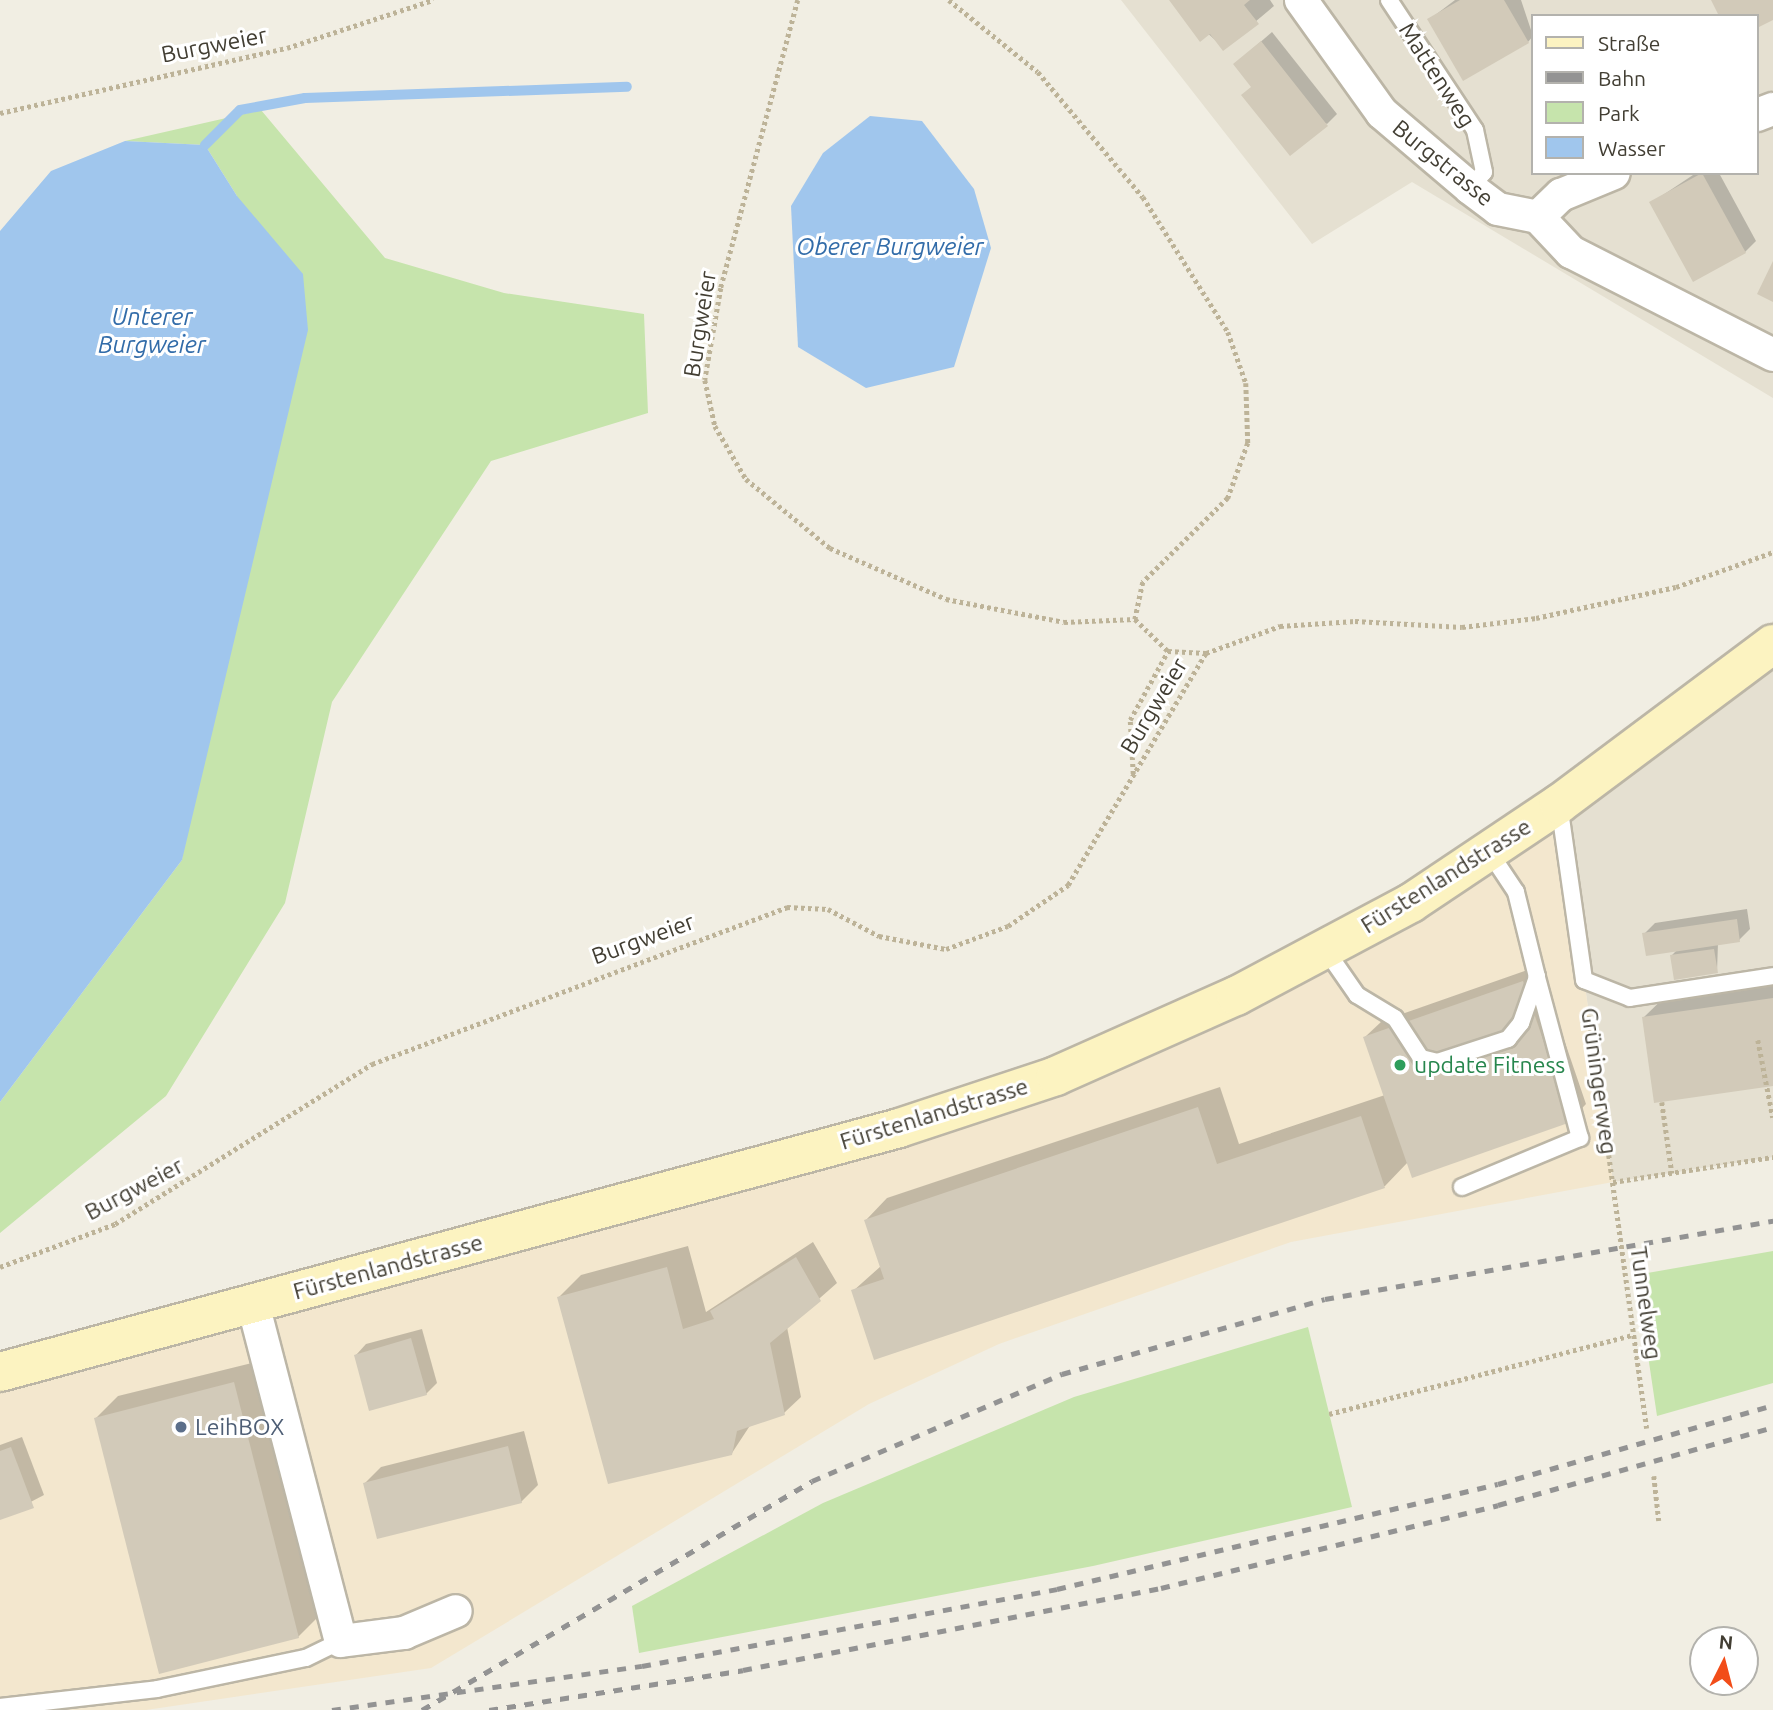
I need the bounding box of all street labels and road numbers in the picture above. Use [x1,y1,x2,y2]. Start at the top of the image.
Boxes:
street label: Mattenweg [1393,17,1481,133]
street label: Burgweier [159,21,269,69]
street label: Burgstrasse [1387,114,1499,212]
street label: Burgweier [678,269,722,379]
street label: Burgweier [1115,653,1193,759]
street label: Fürstenlandstrasse [1356,813,1536,939]
street label: Burgweier [588,908,698,970]
street label: Grüningerweg [1575,1006,1623,1156]
street label: Fürstenlandstrasse [837,1072,1031,1156]
street label: Burgweier [80,1152,188,1226]
street label: Fürstenlandstrasse [290,1228,486,1306]
street label: Tunnelweg [1624,1245,1668,1361]

